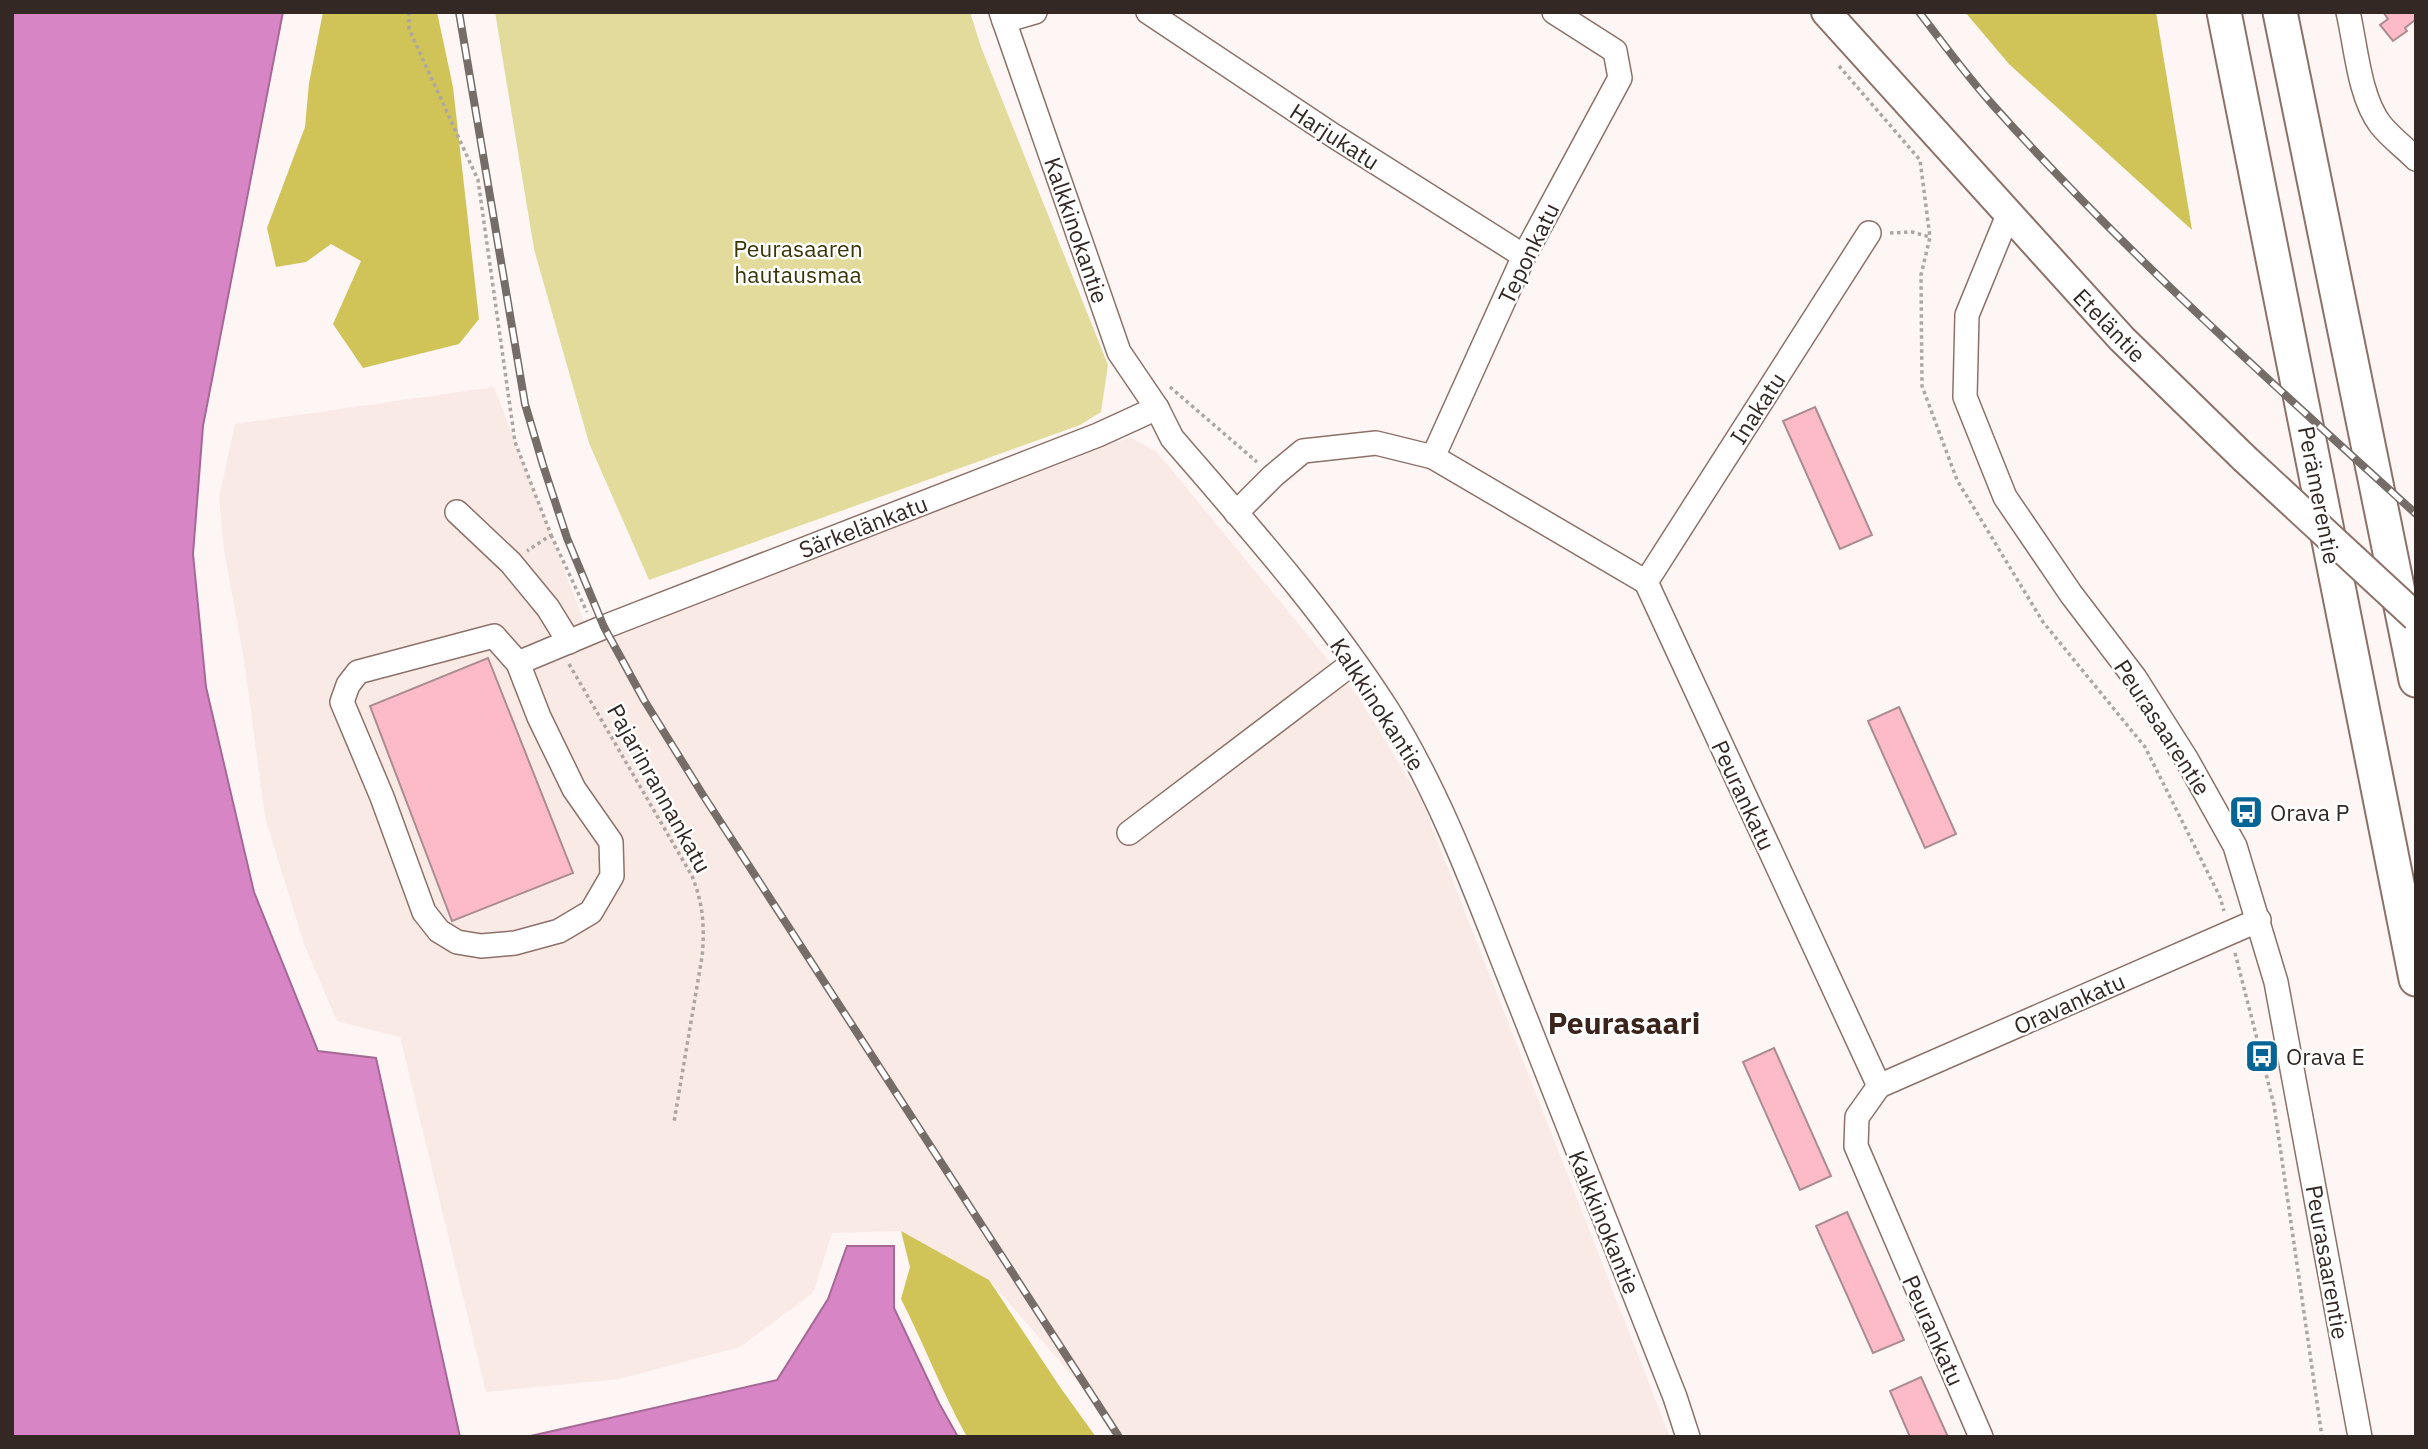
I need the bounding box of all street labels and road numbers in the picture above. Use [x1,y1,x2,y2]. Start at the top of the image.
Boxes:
street label: Harjukatu [1284,96,1386,176]
street label: Kalkkinokantie [1038,153,1116,307]
street label: Teponkatu [1491,197,1565,309]
street label: Eteläntie [2067,281,2153,369]
street label: Inakatu [1723,366,1791,450]
street label: Perämerentie [2292,423,2348,567]
street label: Särkelänkatu [794,488,932,564]
street label: Kalkkinokantie [1324,632,1432,776]
street label: Peurasaarentie [2108,653,2218,801]
street label: Pajarinrannankatu [601,698,719,878]
street label: Peurankatu [1705,735,1783,855]
street label: Oravankatu [2009,965,2129,1041]
street label: Kalkkinokantie [1563,1146,1647,1298]
street label: Peurasaarentie [2300,1183,2356,1341]
street label: Peurankatu [1896,1270,1972,1390]

